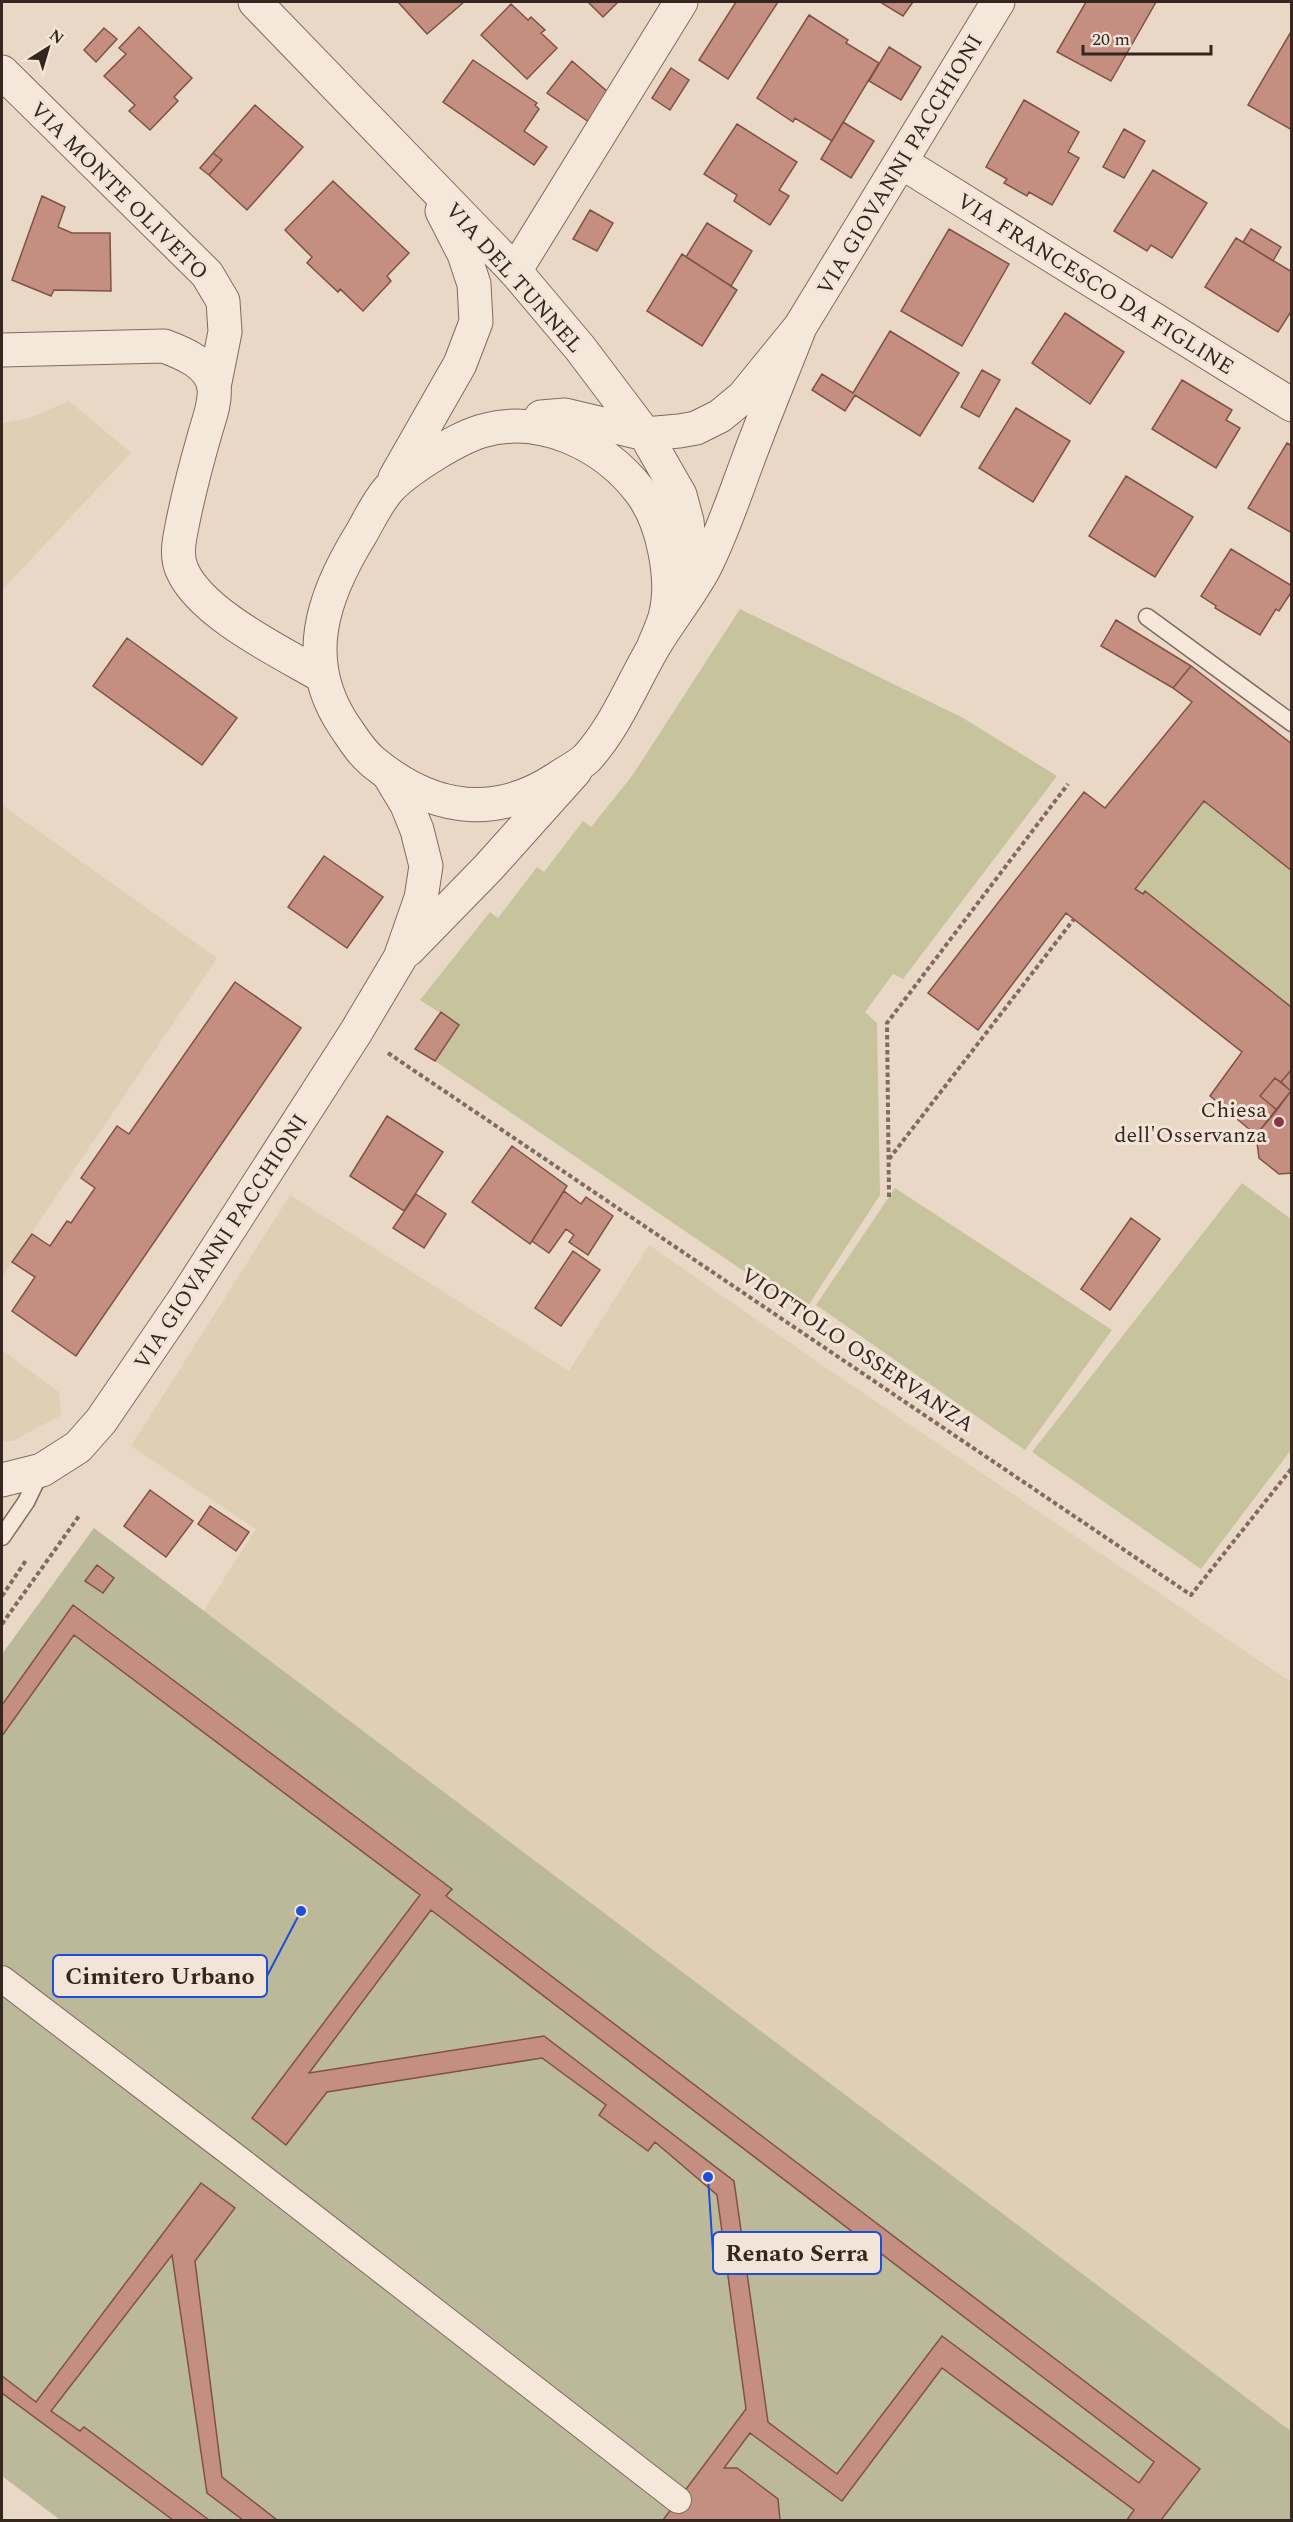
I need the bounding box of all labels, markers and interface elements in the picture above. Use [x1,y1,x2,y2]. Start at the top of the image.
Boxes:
north arrow [18,18,78,78]
scale bar [1083,18,1210,56]
text: N [44,23,69,50]
text: 20 m [1092,26,1130,53]
street label: VIA GIOVANNI PACCHIONI [809,28,992,302]
street label: VIA MONTE OLIVETO [22,94,216,288]
street label: VIA FRANCESCO DA FIGLINE [950,185,1240,383]
street label: VIA DEL TUNNEL [437,195,591,361]
place label: Chiesa dell'Osservanza [1114,1094,1267,1152]
street label: VIA GIOVANNI PACCHIONI [126,1107,317,1376]
marker: Chiesa dell'Osservanza [1272,1115,1286,1129]
street label: VIOTTOLO OSSERVANZA [734,1259,981,1441]
callout: Cimitero Urbano [53,1955,267,1997]
text: Cimitero Urbano [65,1959,255,1995]
callout: Renato Serra [713,2232,881,2274]
text: Renato Serra [725,2236,869,2272]

